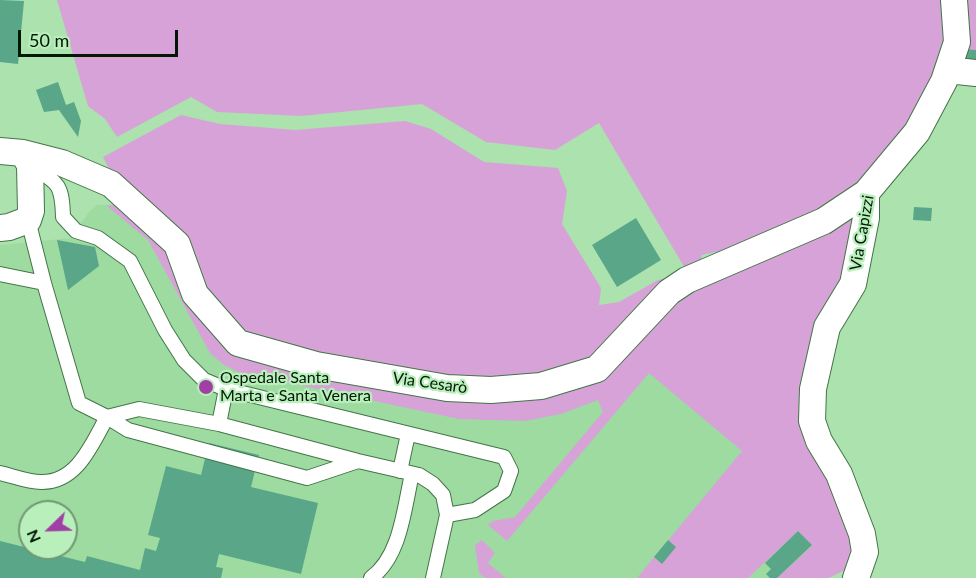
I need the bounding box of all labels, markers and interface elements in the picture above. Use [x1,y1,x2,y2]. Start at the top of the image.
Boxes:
scale bar [21,18,182,56]
text: 50 m [29,29,69,51]
street label: Via Capizzi [846,194,878,272]
place label: Ospedale Santa Marta e Santa Venera [220,368,371,406]
street label: Via Cesarò [391,368,469,398]
marker: Ospedale Santa Marta e Santa Venera [197,378,215,396]
north arrow [18,500,78,560]
text: N [22,527,44,546]

